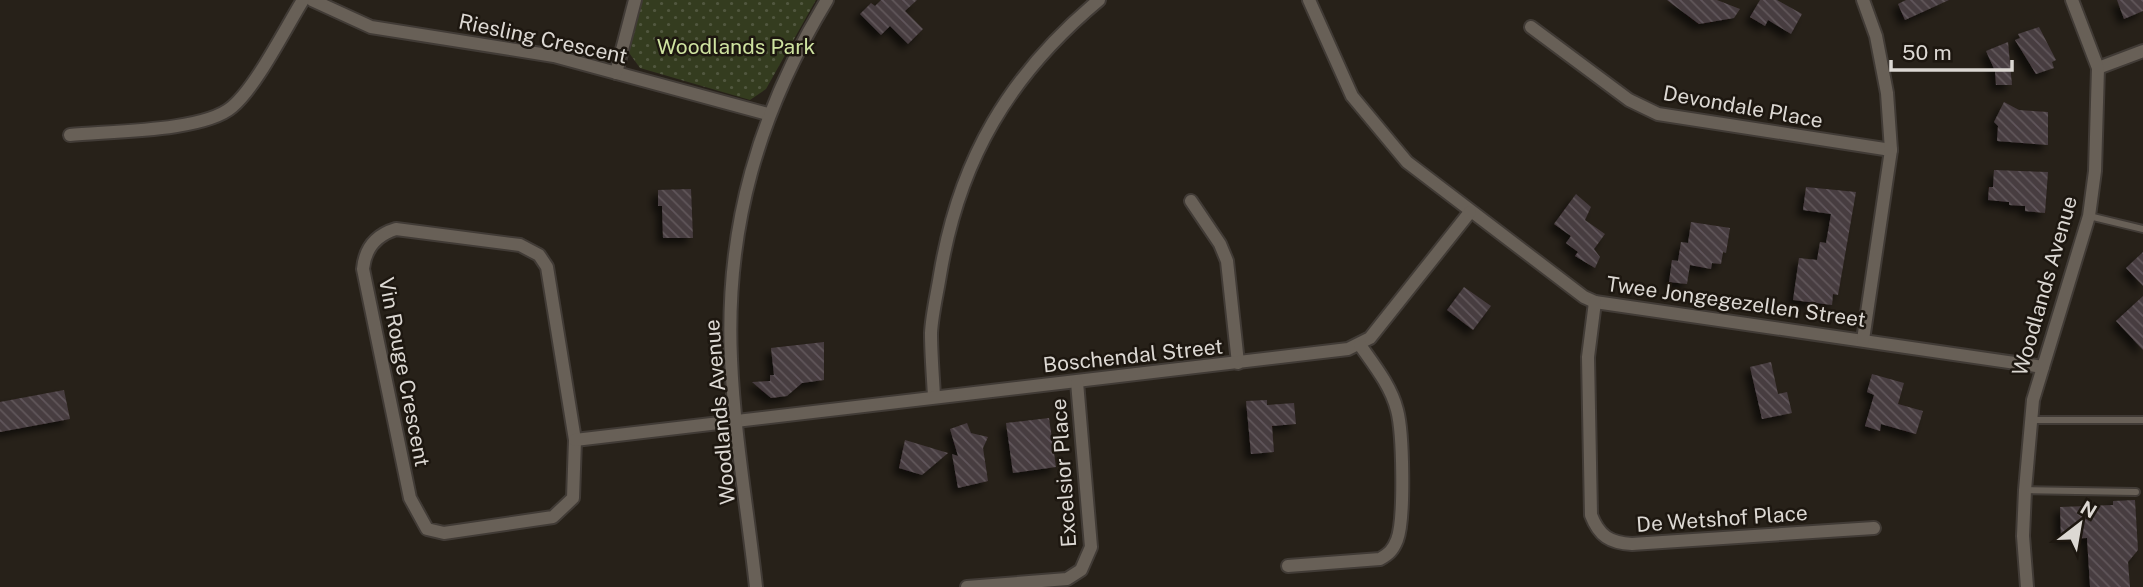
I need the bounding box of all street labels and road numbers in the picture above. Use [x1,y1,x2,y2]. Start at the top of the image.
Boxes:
street label: Riesling Crescent [457,8,630,69]
street label: Devondale Place [1661,80,1825,133]
street label: Woodlands Avenue [2007,193,2082,379]
street label: Twee Jongegezellen Street [1605,271,1867,332]
street label: Vin Rouge Crescent [374,275,435,469]
street label: Woodlands Avenue [699,318,740,506]
street label: Boschendal Street [1042,334,1224,377]
street label: Excelsior Place [1046,398,1081,548]
street label: De Wetshof Place [1635,500,1808,537]

